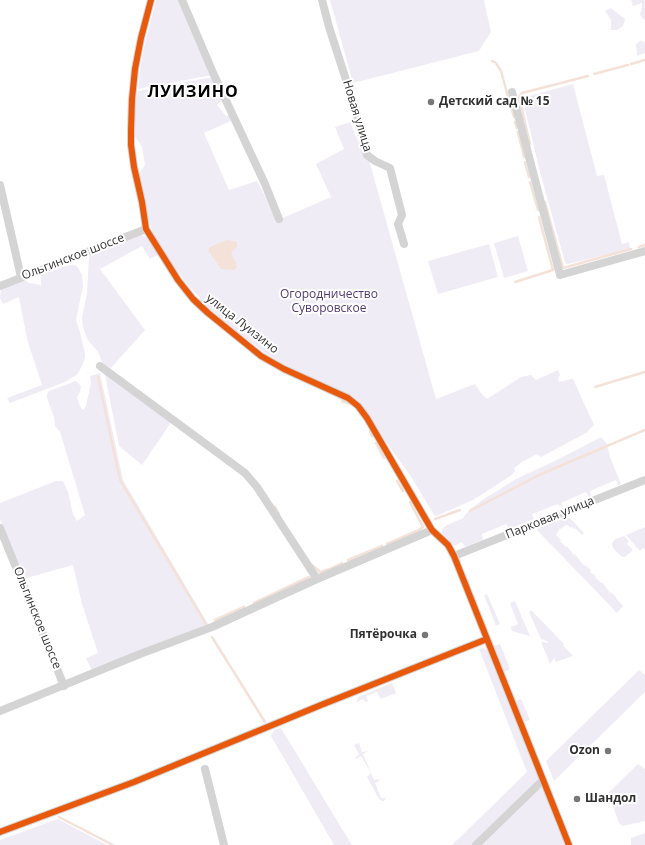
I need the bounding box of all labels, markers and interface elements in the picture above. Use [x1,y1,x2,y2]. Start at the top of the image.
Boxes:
street label: Новая улица [339,78,375,154]
district label: ЛУИЗИНО [147,82,239,102]
place label: Детский сад № 15 [439,95,550,109]
marker: Детский сад № 15 [426,97,436,107]
street label: Ольгинское шоссе [20,231,126,283]
park label: Огородничество Суворовское [280,288,378,316]
street label: улица Луизино [203,291,281,357]
street label: Парковая улица [504,494,596,542]
street label: Ольгинское шоссе [10,565,64,671]
place label: Пятёрочка [350,628,417,642]
marker: Пятёрочка [420,630,430,640]
place label: Ozon [569,744,600,758]
marker: Ozon [603,746,613,756]
place label: Шандол [585,792,636,806]
marker: Шандол [572,794,582,804]

